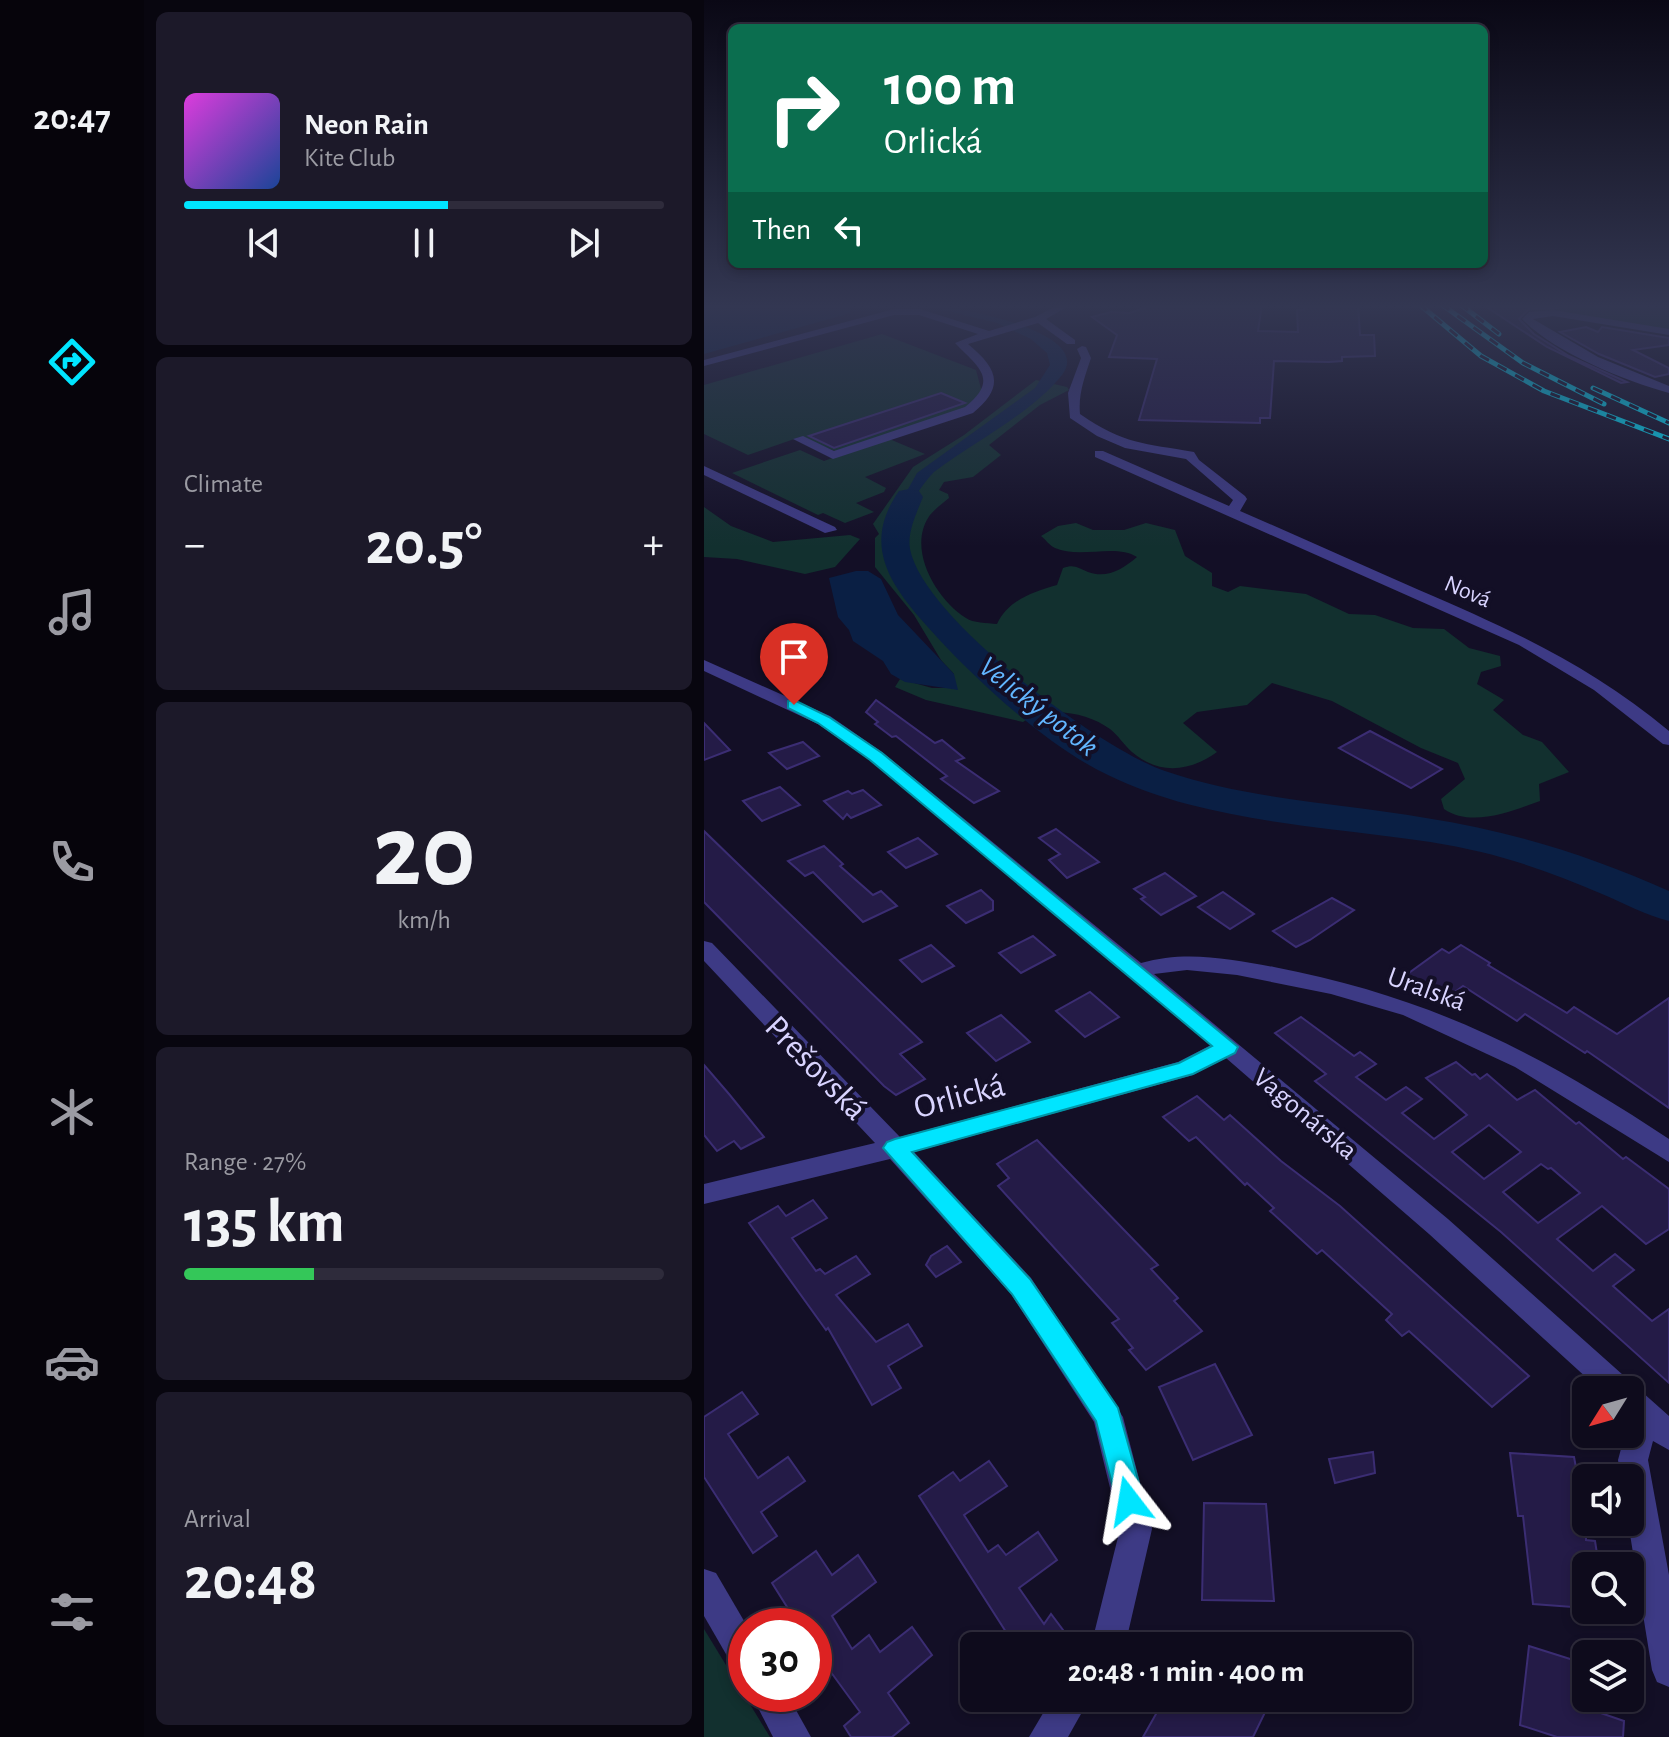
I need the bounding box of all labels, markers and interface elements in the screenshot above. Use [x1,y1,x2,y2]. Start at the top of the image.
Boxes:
icon: right [752,56,856,160]
text: 100 m [884,59,1016,115]
text: 20:47 [33,100,111,136]
text: Neon Rain [304,110,429,140]
text: Orlická [884,124,982,160]
text: Kite Club [304,145,395,171]
icon: left [827,208,871,252]
text: Then [752,215,811,245]
icon: previous [242,221,286,265]
icon: pause [402,221,446,265]
icon: next [562,221,606,265]
icon: directions [44,334,100,390]
text: Climate [184,471,263,497]
text: 20.5° [366,515,482,575]
text: − [184,523,205,567]
text: + [643,523,664,567]
street label: Nová [1441,571,1494,612]
icon: music [44,584,100,640]
pin [760,623,828,705]
icon: arrive [772,635,816,679]
water label: Velický potok [973,651,1104,762]
text: 20 [372,801,476,905]
icon: phone [44,834,100,890]
text: km/h [397,907,451,933]
street label: Uralská [1383,963,1469,1017]
street label: Prešovská [758,1010,873,1127]
street label: Vagonárska [1247,1063,1362,1166]
street label: Orlická [910,1068,1009,1125]
icon: climate [44,1084,100,1140]
text: Range · 27% [184,1149,306,1175]
text: 135 km [184,1193,345,1253]
icon: car [44,1334,100,1390]
north arrow [1572,1376,1644,1448]
map controls [1572,1376,1644,1712]
position arrow [1087,1459,1171,1543]
button: sound [1572,1464,1644,1536]
text: Arrival [184,1506,251,1532]
text: 20:48 [184,1550,317,1610]
button: search [1572,1552,1644,1624]
icon: filters [44,1584,100,1640]
speed limit sign: 30 [728,1608,832,1712]
button: layers [1572,1640,1644,1712]
text: 20:48 · 1 min · 400 m [1068,1657,1304,1687]

